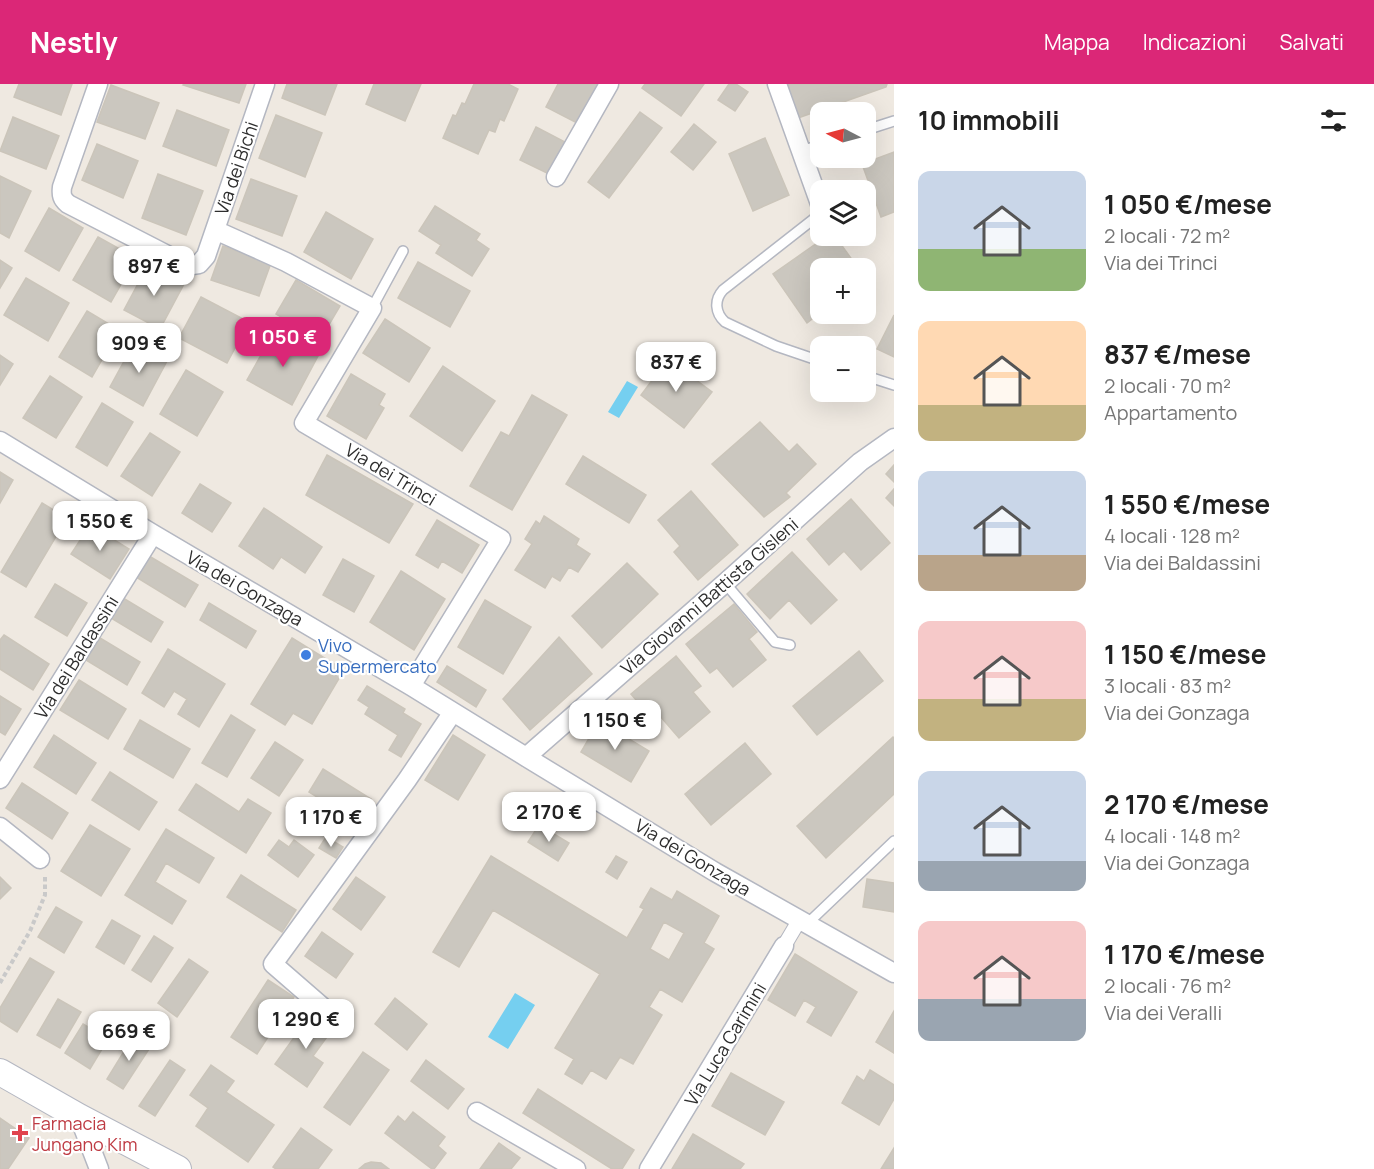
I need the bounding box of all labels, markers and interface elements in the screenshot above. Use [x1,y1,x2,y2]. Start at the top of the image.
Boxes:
text: Nestly [30,23,118,61]
text: Mappa [1044,28,1110,56]
text: Indicazioni [1143,28,1246,56]
text: Salvati [1279,28,1344,56]
north arrow [810,102,876,168]
map controls [810,102,876,402]
text: 10 immobili [918,102,1059,138]
icon: filters [1317,104,1350,137]
street label: Via dei Bichi [209,118,263,218]
button: layers [810,180,876,246]
text: 1 050 €/mese [1104,186,1272,222]
icon: home [966,195,1038,267]
text: 2 locali · 72 m² [1104,222,1230,249]
pin: 897 € [112,246,196,297]
text: Via dei Trinci [1104,249,1218,276]
text: 897 € [128,252,180,279]
button: + [810,258,876,324]
pin: 1 050 € [228,317,338,368]
pin: 909 € [97,323,181,374]
text: 1 050 € [249,323,317,350]
text: 909 € [111,329,167,356]
button: − [810,336,876,402]
text: 837 €/mese [1104,336,1251,372]
pin: 837 € [634,342,718,393]
icon: home [966,345,1038,417]
text: 837 € [650,348,702,375]
text: 2 locali · 70 m² [1104,372,1231,399]
text: Appartamento [1104,399,1237,426]
street label: Via dei Trinci [341,437,441,511]
text: 1 550 €/mese [1104,486,1270,522]
icon: home [966,495,1038,567]
pin: 1 550 € [45,501,155,552]
text: 1 550 € [66,507,134,534]
street label: Via Giovanni Battista Gisleni [615,512,803,680]
text: 4 locali · 128 m² [1104,522,1240,549]
street label: Via dei Gonzaga [182,545,308,631]
text: Via dei Baldassini [1104,549,1261,576]
street label: Via dei Baldassini [28,591,124,723]
place label: Vivo Supermercato [318,633,437,678]
text: 1 150 €/mese [1104,636,1266,672]
icon: home [966,645,1038,717]
marker: Vivo Supermercato [299,648,313,662]
text: 3 locali · 83 m² [1104,672,1231,699]
text: Via dei Gonzaga [1104,699,1250,726]
pin: 1 150 € [560,700,670,751]
text: 1 150 € [583,706,647,733]
text: 2 170 €/mese [1104,786,1269,822]
pin: 2 170 € [494,792,604,843]
icon: home [966,795,1038,867]
pin: 1 170 € [276,797,386,848]
text: 2 170 € [516,798,582,825]
text: 1 170 € [300,803,363,830]
street label: Via dei Gonzaga [631,813,755,901]
text: 4 locali · 148 m² [1104,822,1240,849]
text: Via dei Gonzaga [1104,849,1250,876]
text: 1 170 €/mese [1104,936,1265,972]
icon: home [966,945,1038,1017]
text: 2 locali · 76 m² [1104,972,1231,999]
street label: Via Luca Carimini [679,978,771,1110]
pin: 1 290 € [251,999,361,1050]
text: Via dei Veralli [1104,999,1222,1026]
text: 1 290 € [272,1005,340,1032]
pin: 669 € [87,1011,171,1062]
text: 669 € [102,1017,156,1044]
place label: Farmacia Jungano Kim [32,1111,137,1156]
marker: Farmacia Jungano Kim [13,1126,27,1140]

